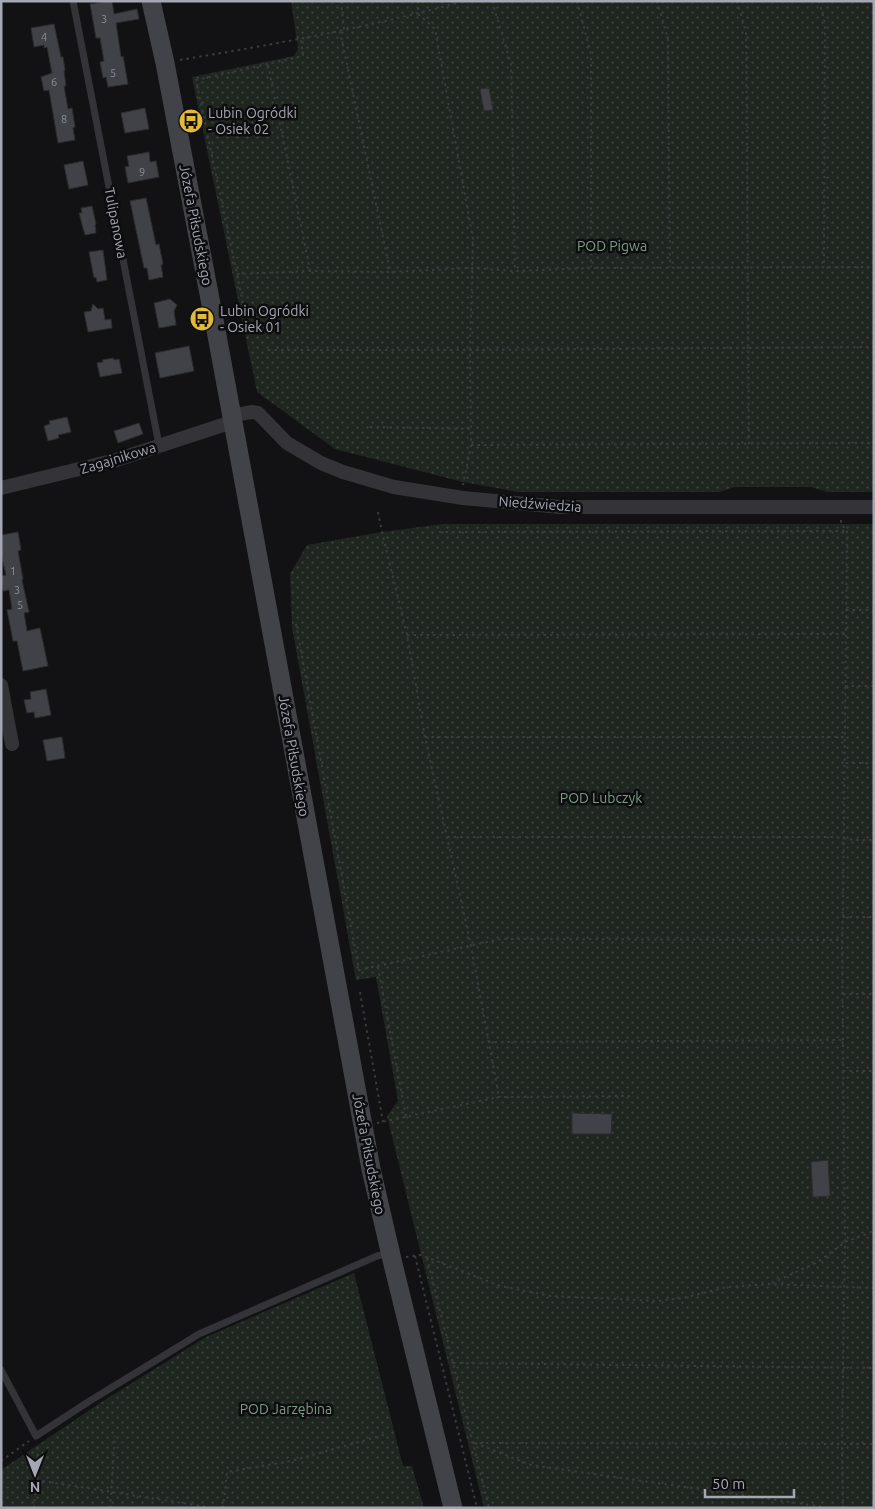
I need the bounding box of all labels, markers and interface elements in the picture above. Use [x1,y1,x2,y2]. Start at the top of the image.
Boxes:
house number: 3 [101,13,107,25]
house number: 4 [41,31,47,43]
house number: 5 [110,67,116,79]
house number: 6 [51,76,57,88]
place label: Lubin Ogródki - Osiek 02 [208,105,297,137]
bus stop icon: Lubin Ogródki - Osiek 02 [178,108,204,134]
house number: 8 [61,113,67,125]
street label: Józefa Piłsudskiego [176,163,216,287]
house number: 9 [139,166,145,178]
street label: Tulipanowa [101,186,131,260]
park label: POD Pigwa [577,238,647,254]
place label: Lubin Ogródki - Osiek 01 [220,303,309,335]
bus stop icon: Lubin Ogródki - Osiek 01 [189,306,215,332]
street label: Zagajnikowa [78,439,158,477]
street label: Niedźwiedzia [498,493,582,515]
house number: 1 [10,565,16,577]
house number: 3 [14,584,20,596]
house number: 5 [17,599,23,611]
street label: Józefa Piłsudskiego [275,694,313,818]
park label: POD Lubczyk [560,790,642,806]
street label: Józefa Piłsudskiego [349,1092,389,1216]
park label: POD Jarzębina [240,1401,332,1417]
north arrow [10,1449,60,1499]
scale bar [705,1466,794,1498]
text: 50 m [712,1475,745,1492]
text: N [30,1479,40,1495]

